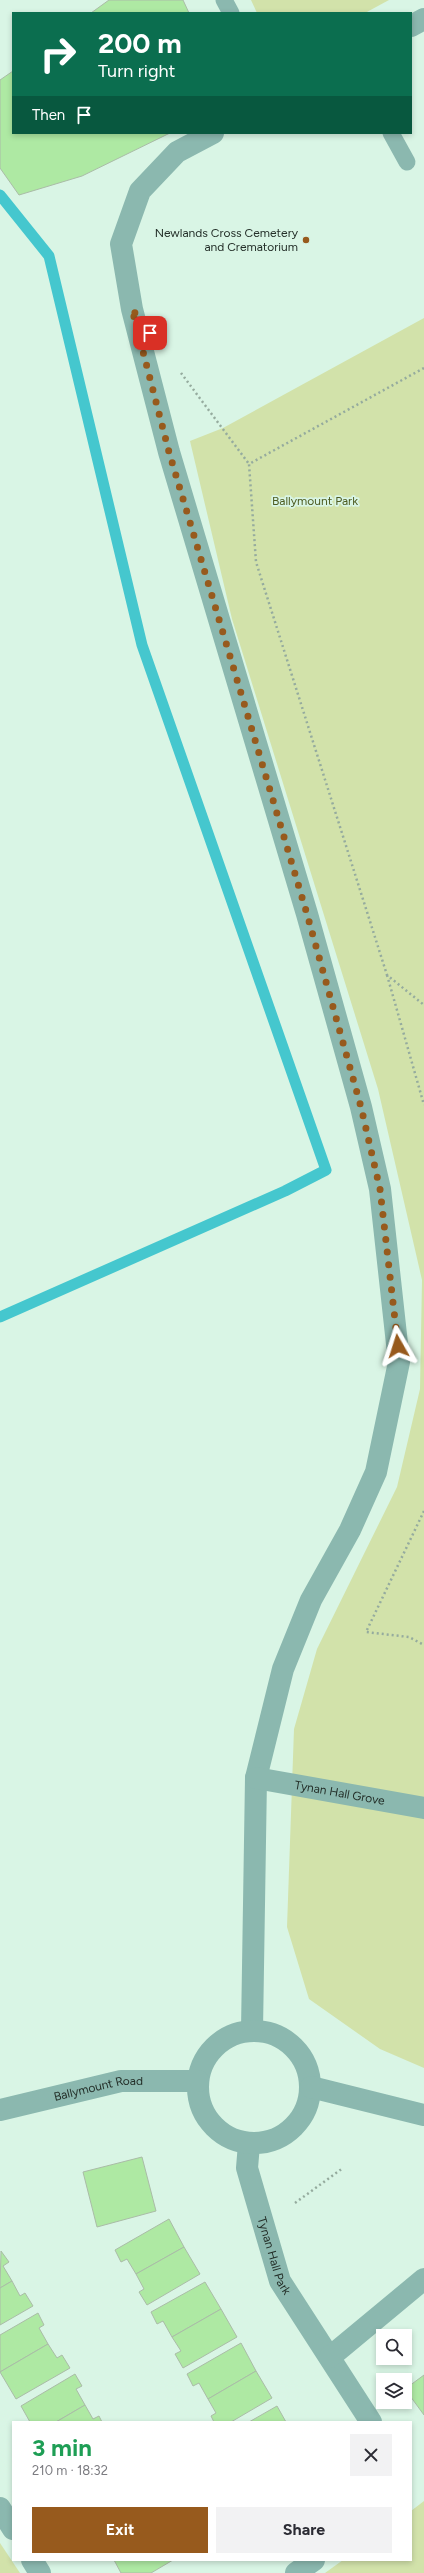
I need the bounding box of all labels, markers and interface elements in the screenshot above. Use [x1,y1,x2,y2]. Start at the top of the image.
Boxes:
text: 200 m [98,26,182,60]
icon: right [32,28,84,80]
text: Turn right [98,60,175,82]
icon: arrive [73,104,95,126]
text: Then [32,106,65,124]
place label: Newlands Cross Cemetery and Crematorium [155,226,299,254]
marker: Newlands Cross Cemetery and Crematorium [301,235,311,245]
pin [133,316,167,350]
icon: arrive [139,322,161,344]
park label: Ballymount Park [272,494,358,508]
position arrow [377,1325,419,1367]
street label: Tynan Hall Grove [293,1778,386,1808]
street label: Ballymount Road [52,2074,143,2104]
street label: Tynan Hall Park [255,2215,294,2298]
map controls [376,2329,412,2409]
button: search [376,2329,412,2365]
button: layers [376,2373,412,2409]
text: 3 min [32,2433,92,2462]
button: close [350,2434,392,2476]
text: 210 m · 18:32 [32,2463,108,2478]
button: Exit [32,2507,208,2553]
button: Share [216,2507,392,2553]

